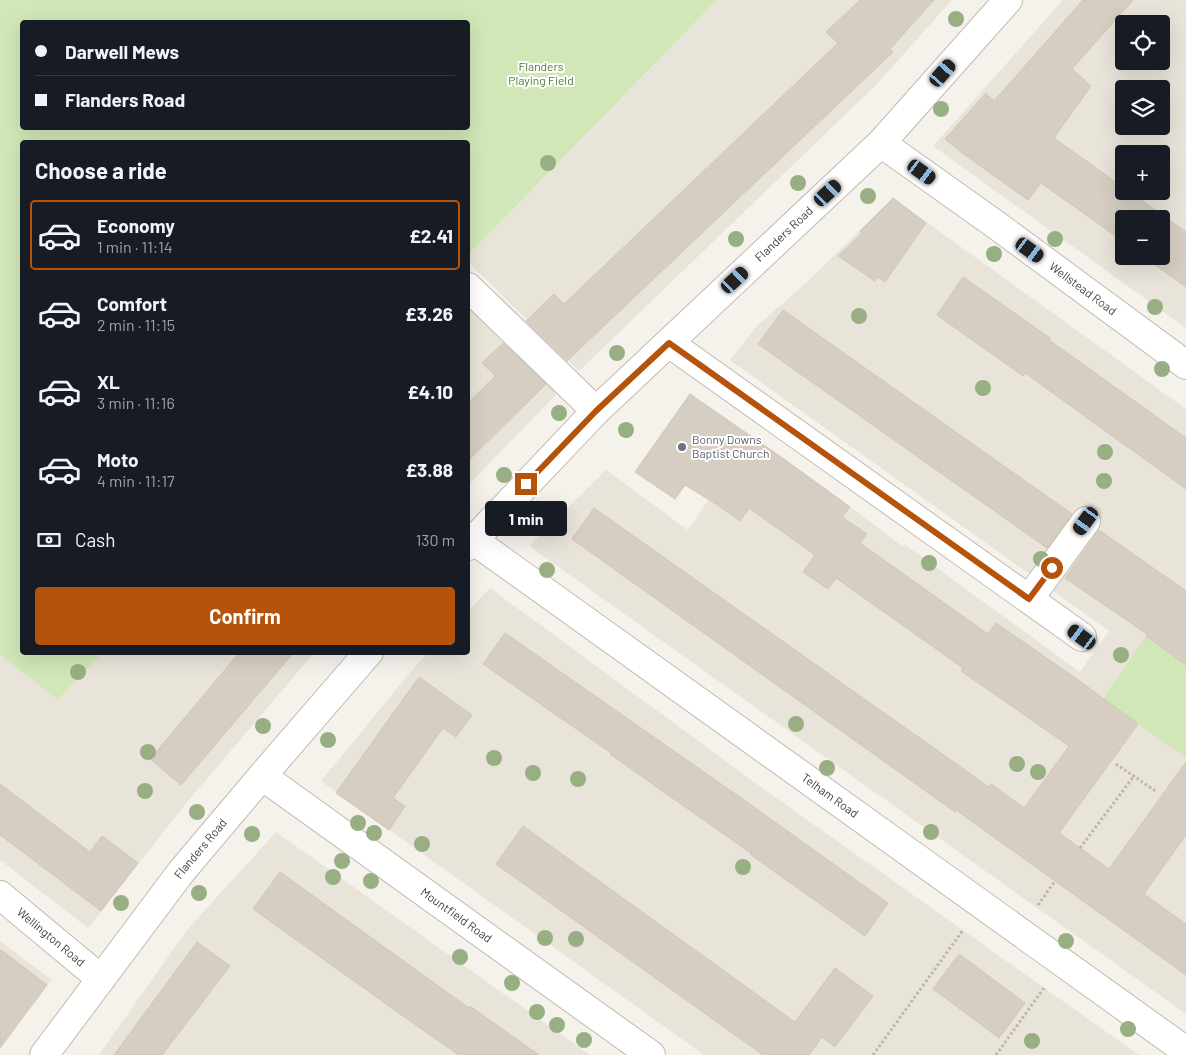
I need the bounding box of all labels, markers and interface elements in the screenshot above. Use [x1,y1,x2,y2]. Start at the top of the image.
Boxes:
map controls [1115,15,1170,265]
button: locate [1115,15,1170,70]
text: Darwell Mews [65,40,179,63]
car [927,57,958,89]
park label: Flanders Playing Field [508,59,574,87]
button: layers [1115,80,1170,135]
text: Flanders Road [65,88,185,111]
button: + [1115,145,1170,200]
text: Choose a ride [35,157,167,183]
car [905,157,938,187]
car [811,177,844,209]
street label: Flanders Road [751,203,815,264]
button: − [1115,210,1170,265]
icon: car [37,213,82,258]
text: Economy [97,214,175,237]
text: £2.41 [409,224,453,247]
car [1013,235,1046,265]
text: 1 min · 11:14 [97,237,173,256]
street label: Wellstead Road [1047,259,1120,317]
car [718,264,751,296]
icon: car [37,291,82,336]
text: Comfort [97,292,167,315]
text: £3.26 [405,302,453,325]
text: 2 min · 11:15 [97,315,175,334]
icon: car [37,369,82,414]
text: XL [97,370,120,393]
text: £4.10 [407,380,453,403]
text: 3 min · 11:16 [97,393,175,412]
place label: Bonny Downs Baptist Church [692,432,769,460]
marker: Bonny Downs Baptist Church [676,441,688,453]
icon: car [37,447,82,492]
text: Moto [97,448,139,471]
text: £3.88 [405,458,453,481]
text: 4 min · 11:17 [97,471,175,490]
route end [515,473,537,495]
callout: 1 min [485,502,567,536]
car [1071,504,1100,538]
text: 1 min [508,509,544,528]
icon: cash [35,526,63,554]
text: Cash [75,528,116,551]
text: 130 m [416,530,455,549]
route start [1041,557,1063,579]
button: Confirm [35,587,455,645]
car [1065,622,1098,652]
street label: Telham Road [799,770,862,820]
street label: Flanders Road [171,815,229,881]
street label: Mountfield Road [418,884,495,945]
street label: Wellington Road [15,904,88,969]

